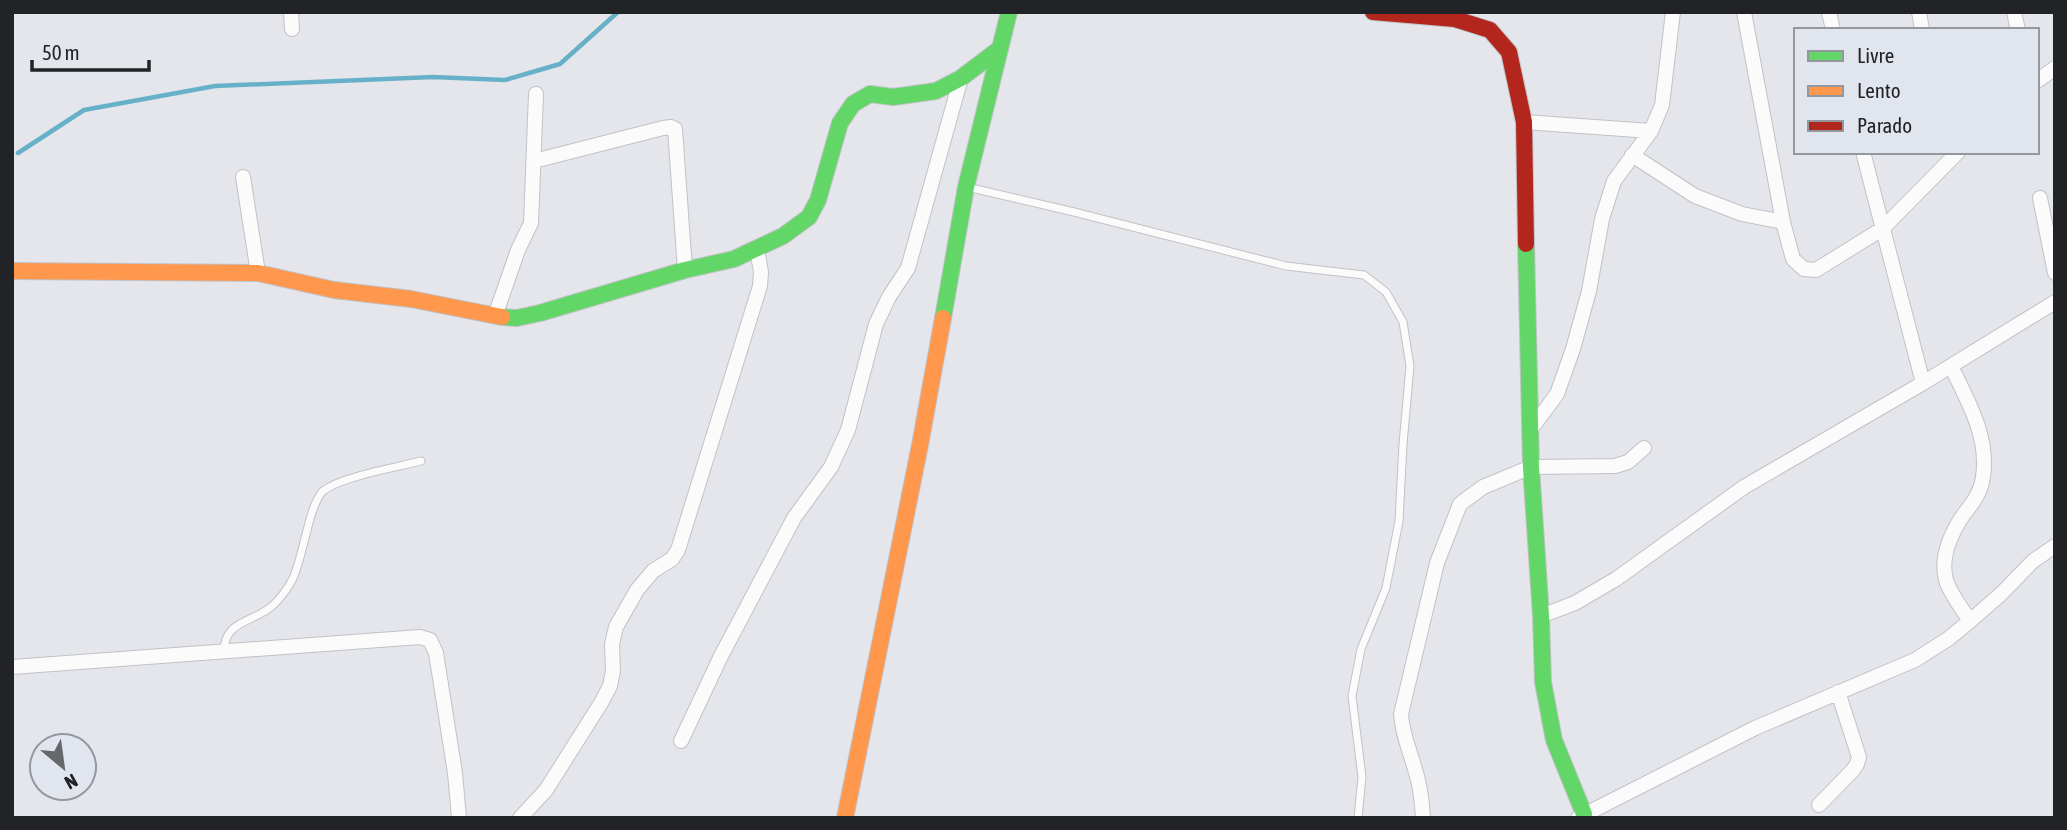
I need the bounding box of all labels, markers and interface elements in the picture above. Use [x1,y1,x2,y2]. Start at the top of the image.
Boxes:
scale bar [32,28,149,72]
legend [1794,28,2039,154]
text: 50 m [42,40,80,64]
text: Livre [1857,43,1894,67]
text: Lento [1857,78,1901,102]
text: Parado [1857,113,1912,137]
north arrow [28,732,98,802]
text: N [61,770,81,794]

